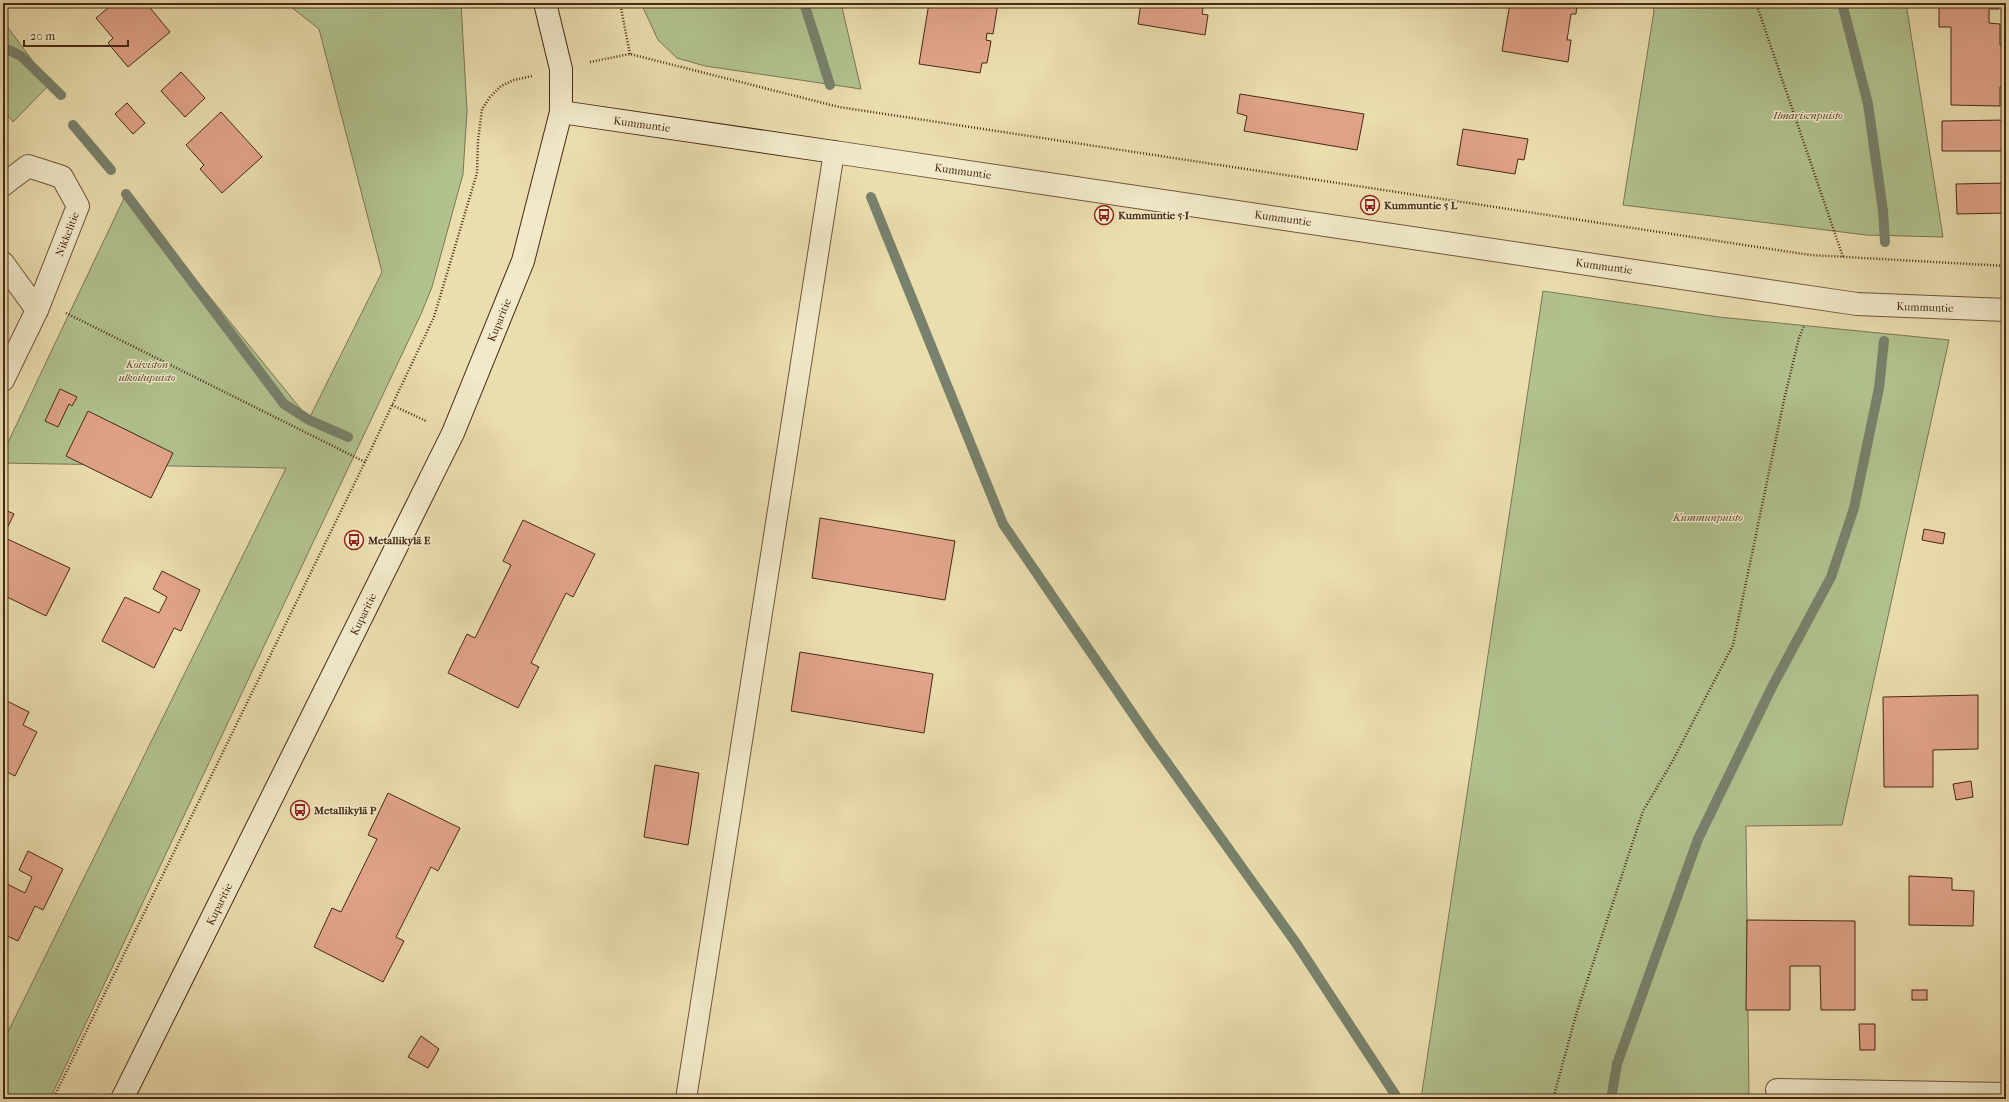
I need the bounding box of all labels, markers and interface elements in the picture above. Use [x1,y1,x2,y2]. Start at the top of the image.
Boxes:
scale bar [24,22,128,48]
text: 20 m [30,29,55,43]
park label: Ilmarisenpuisto [1772,109,1843,122]
street label: Kummuntie [613,114,672,135]
street label: Kummuntie [934,161,993,182]
bus stop icon: Kummuntie 5 L [1359,194,1381,216]
place label: Kummuntie 5 L [1384,199,1458,212]
bus stop icon: Kummuntie 5 I [1093,204,1115,226]
street label: Kummuntie [1254,208,1313,229]
street label: Nikkelitie [53,209,82,258]
place label: Kummuntie 5 I [1118,209,1190,222]
street label: Kummuntie [1575,256,1634,277]
street label: Kuparitie [485,296,514,344]
street label: Kummuntie [1896,300,1954,315]
park label: Koiviston ulkoilupuisto [118,358,176,384]
park label: Kummunpuisto [1672,511,1743,524]
bus stop icon: Metallikylä E [343,529,365,551]
place label: Metallikylä E [367,534,431,547]
street label: Kuparitie [348,590,379,637]
bus stop icon: Metallikylä P [289,799,311,821]
place label: Metallikylä P [313,804,377,817]
street label: Kuparitie [204,880,235,927]

